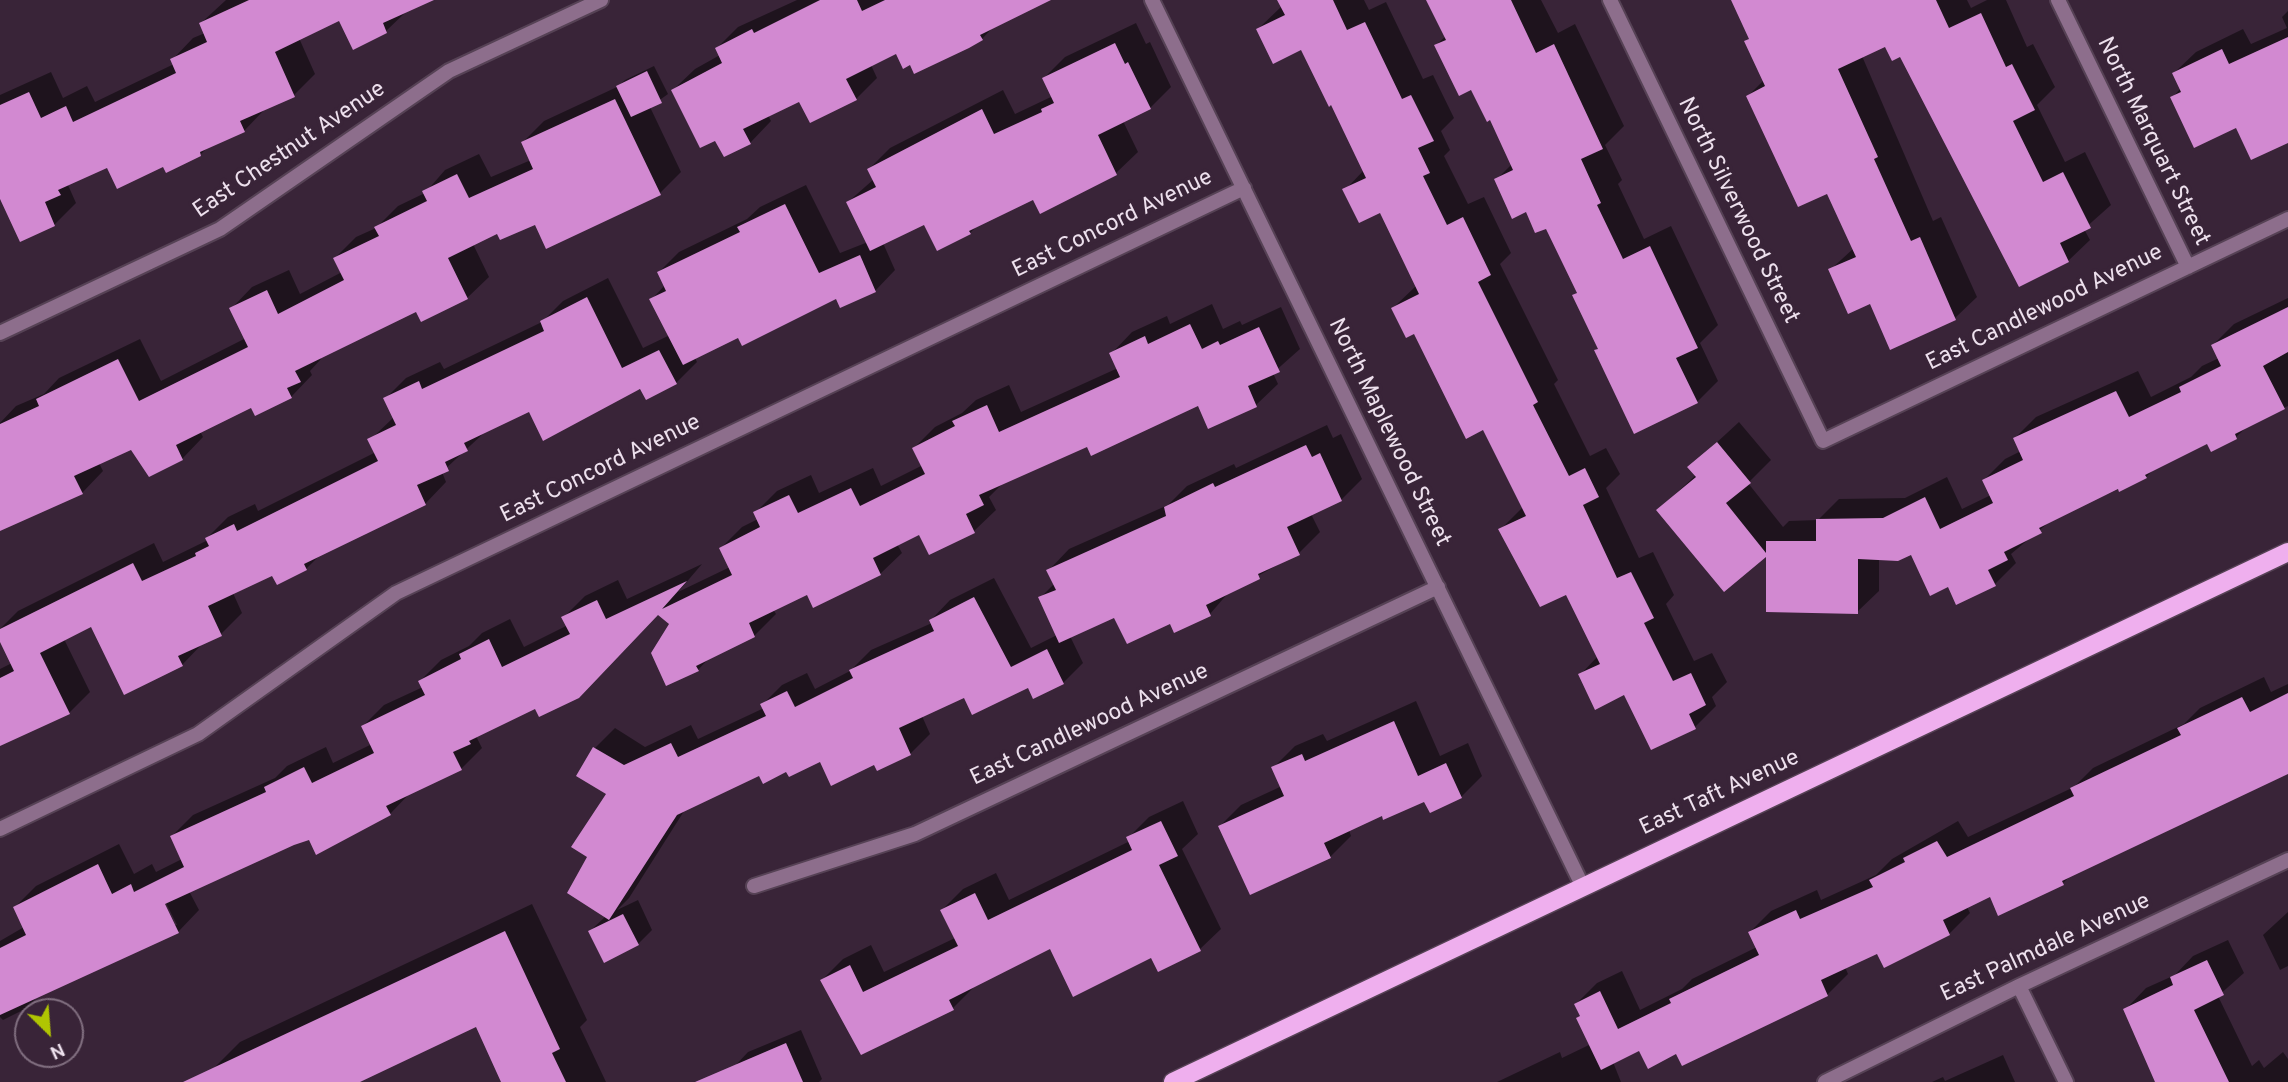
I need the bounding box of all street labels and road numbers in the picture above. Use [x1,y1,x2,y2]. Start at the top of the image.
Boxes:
street label: North Marquart Street [2089,33,2215,251]
street label: East Chestnut Avenue [189,76,391,226]
street label: North Silverwood Street [1670,93,1804,329]
street label: East Concord Avenue [1008,165,1218,285]
street label: East Candlewood Avenue [1922,240,2168,378]
street label: North Maplewood Street [1321,314,1455,552]
street label: East Concord Avenue [496,410,706,530]
street label: East Candlewood Avenue [966,659,1214,793]
street label: East Taft Avenue [1636,745,1804,843]
street label: East Palmdale Avenue [1937,888,2155,1010]

